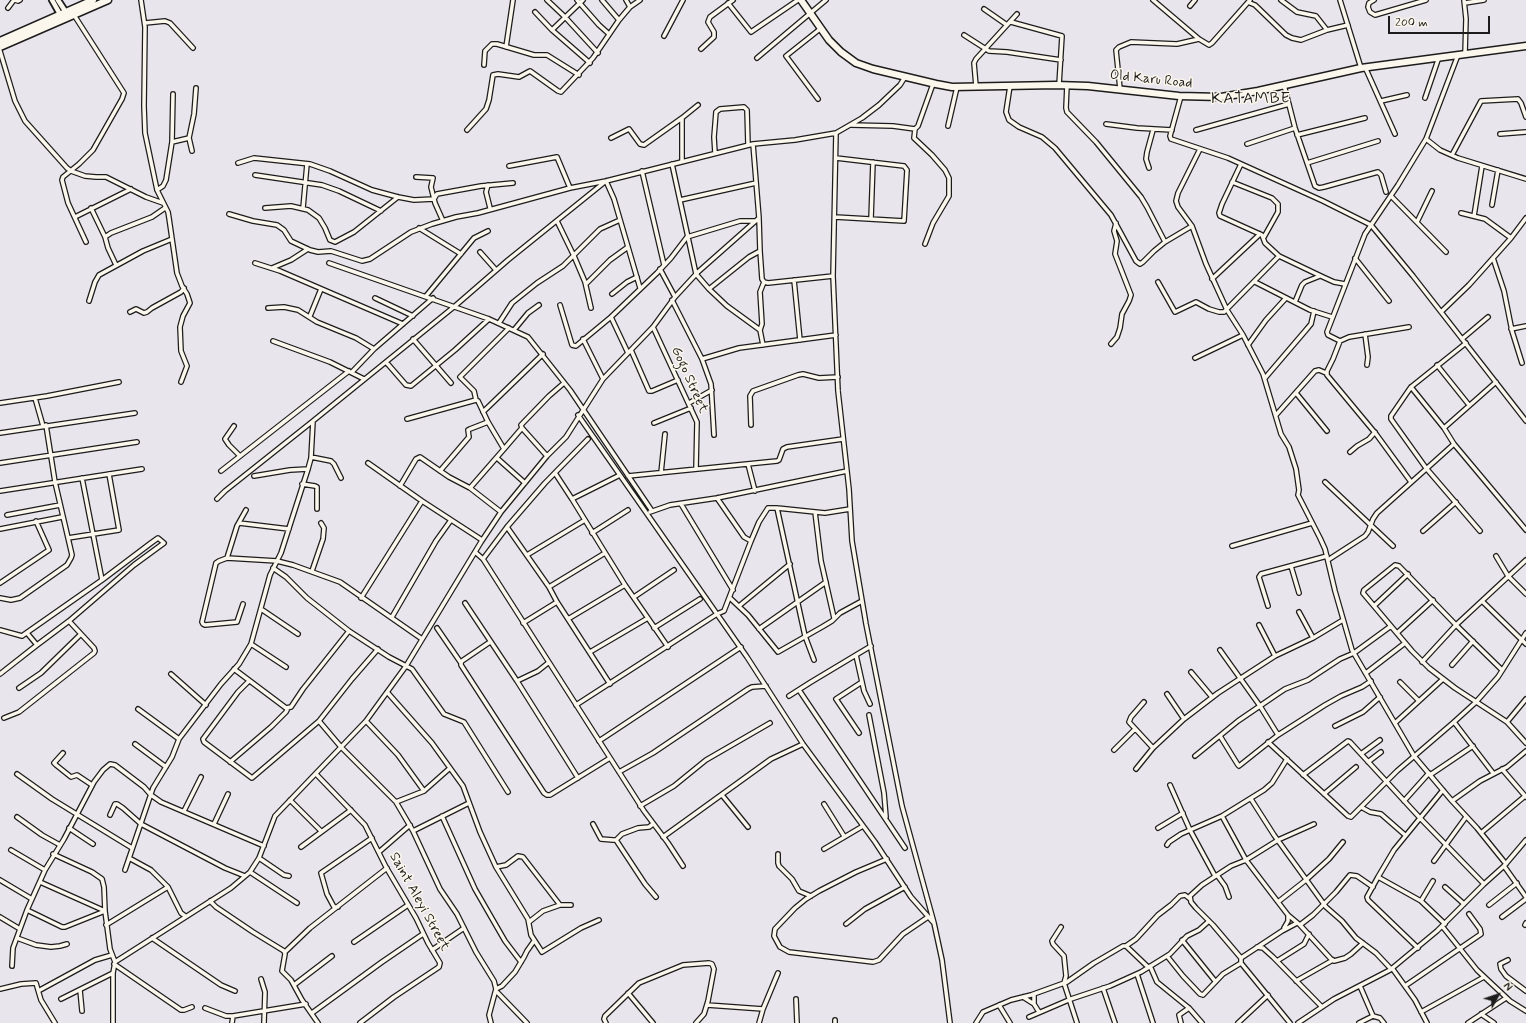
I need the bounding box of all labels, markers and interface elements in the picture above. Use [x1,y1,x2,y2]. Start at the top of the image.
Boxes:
scale bar [1390,8,1492,34]
text: 200 m [1395,15,1428,31]
street label: Old Karu Road [1109,67,1193,93]
district label: KATAMBE [1211,90,1291,110]
street label: Gogo Street [667,344,711,416]
street label: Saint Aleyi Street [385,850,453,954]
north arrow [1478,975,1518,1015]
text: N [1499,980,1515,995]

